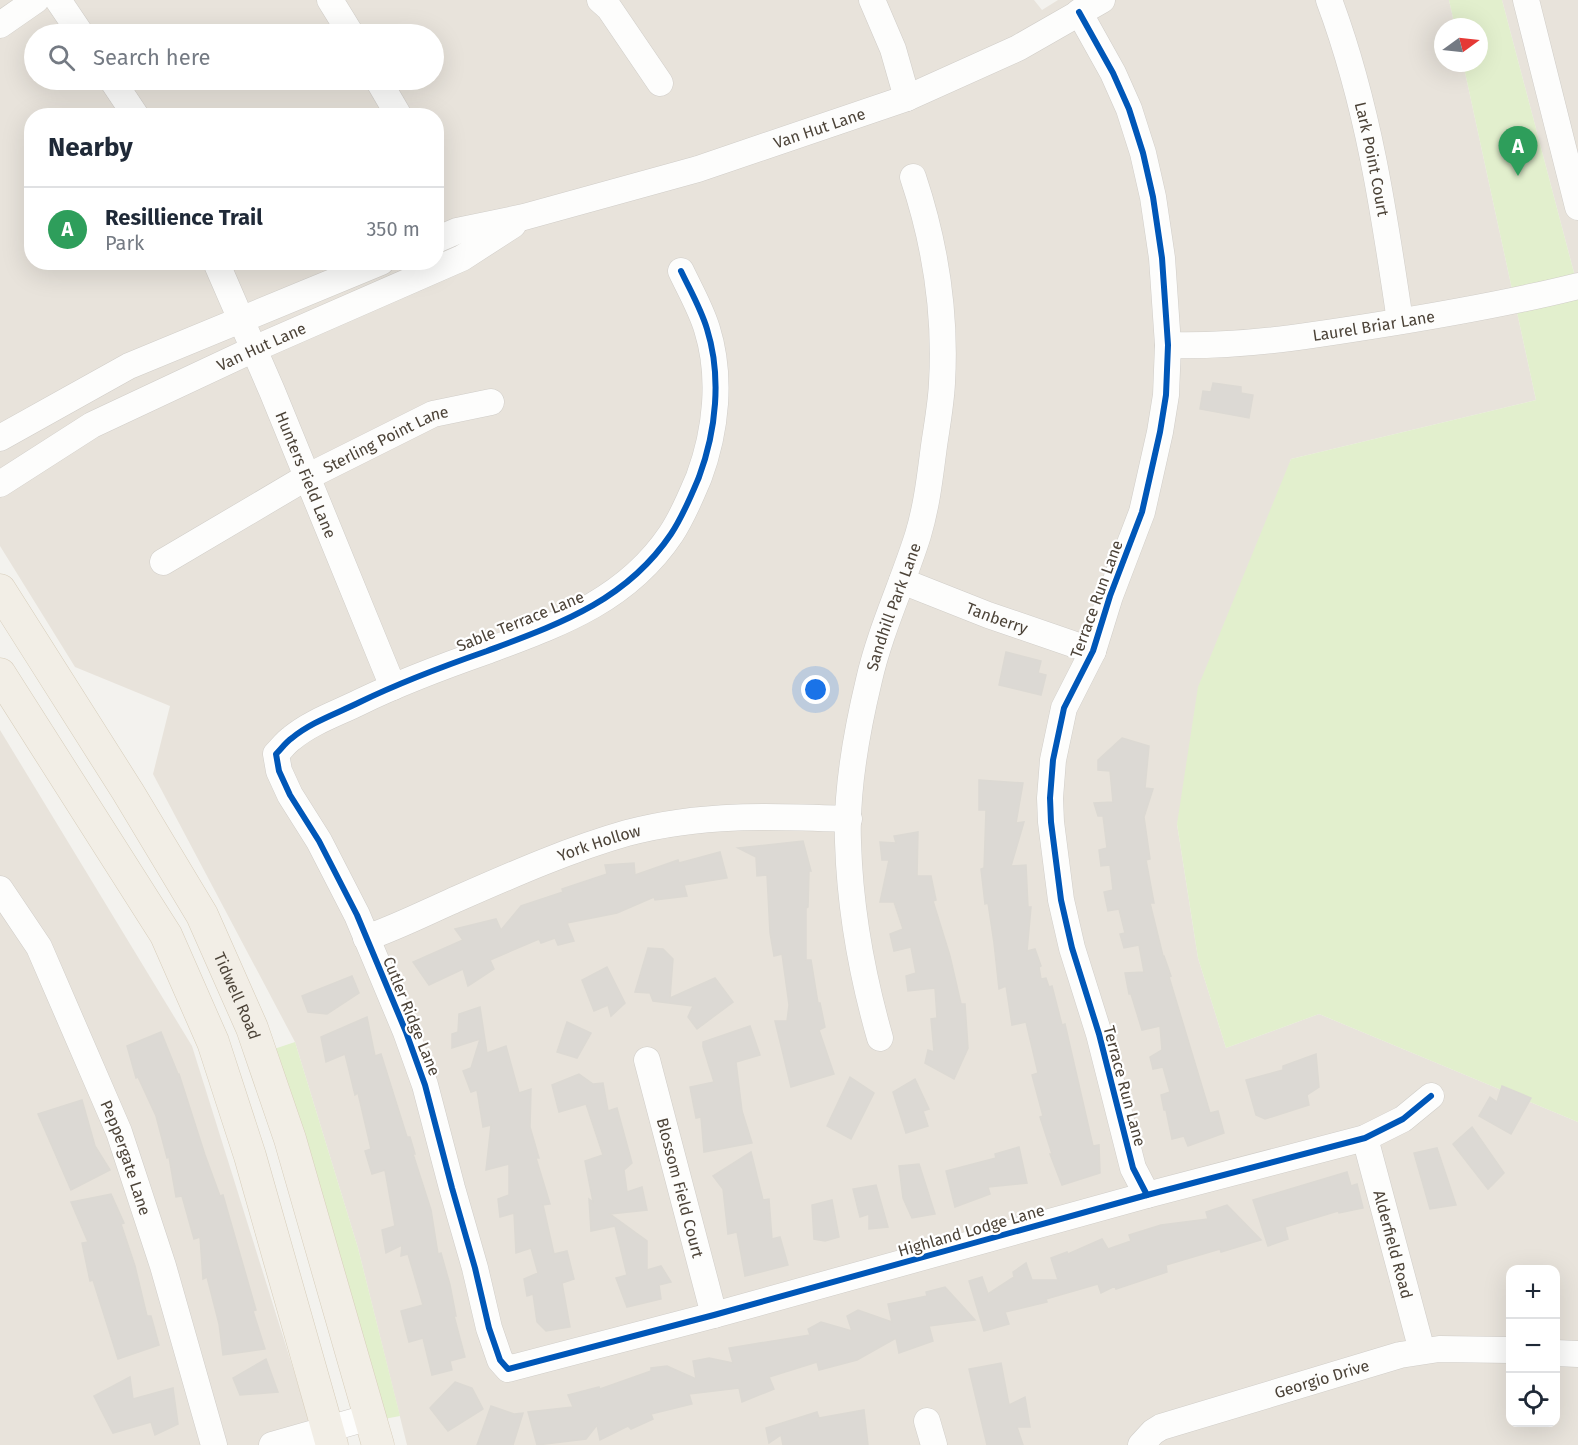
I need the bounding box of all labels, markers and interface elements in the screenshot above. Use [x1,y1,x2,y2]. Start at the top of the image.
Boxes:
north arrow [1434,18,1488,72]
search box [24,24,444,90]
icon: search [45,41,78,74]
text: Search here [93,44,211,71]
street label: Lark Point Court [1351,100,1393,218]
street label: Van Hut Lane [771,104,868,153]
pin: A [1498,126,1538,176]
text: Nearby [48,132,133,163]
text: Resillience Trail [105,204,263,231]
text: A [62,217,73,241]
text: 350 m [366,217,420,241]
text: Park [105,231,144,255]
street label: Laurel Briar Lane [1311,307,1436,345]
street label: Van Hut Lane [214,318,309,375]
street label: Sterling Point Lane [320,402,450,477]
street label: Hunters Field Lane [271,409,340,541]
street label: Terrace Run Lane [1066,538,1127,661]
street label: Sandhill Park Lane [863,540,925,673]
street label: Sable Terrace Lane [454,587,587,656]
street label: Tanberry [963,598,1030,638]
your location [801,675,830,704]
street label: York Hollow [555,821,643,866]
street label: Tidwell Road [210,950,264,1042]
street label: Cutler Ridge Lane [379,954,444,1079]
street label: Terrace Run Lane [1099,1024,1150,1149]
street label: Peppergate Lane [96,1097,155,1218]
street label: Blossom Field Court [653,1116,708,1260]
street label: Alderfield Road [1369,1188,1417,1301]
street label: Highland Lodge Lane [896,1200,1047,1261]
map controls [1506,1265,1560,1427]
button: + [1506,1265,1560,1319]
button: − [1506,1319,1560,1373]
street label: Georgio Drive [1272,1356,1372,1402]
button: locate [1506,1373,1560,1427]

